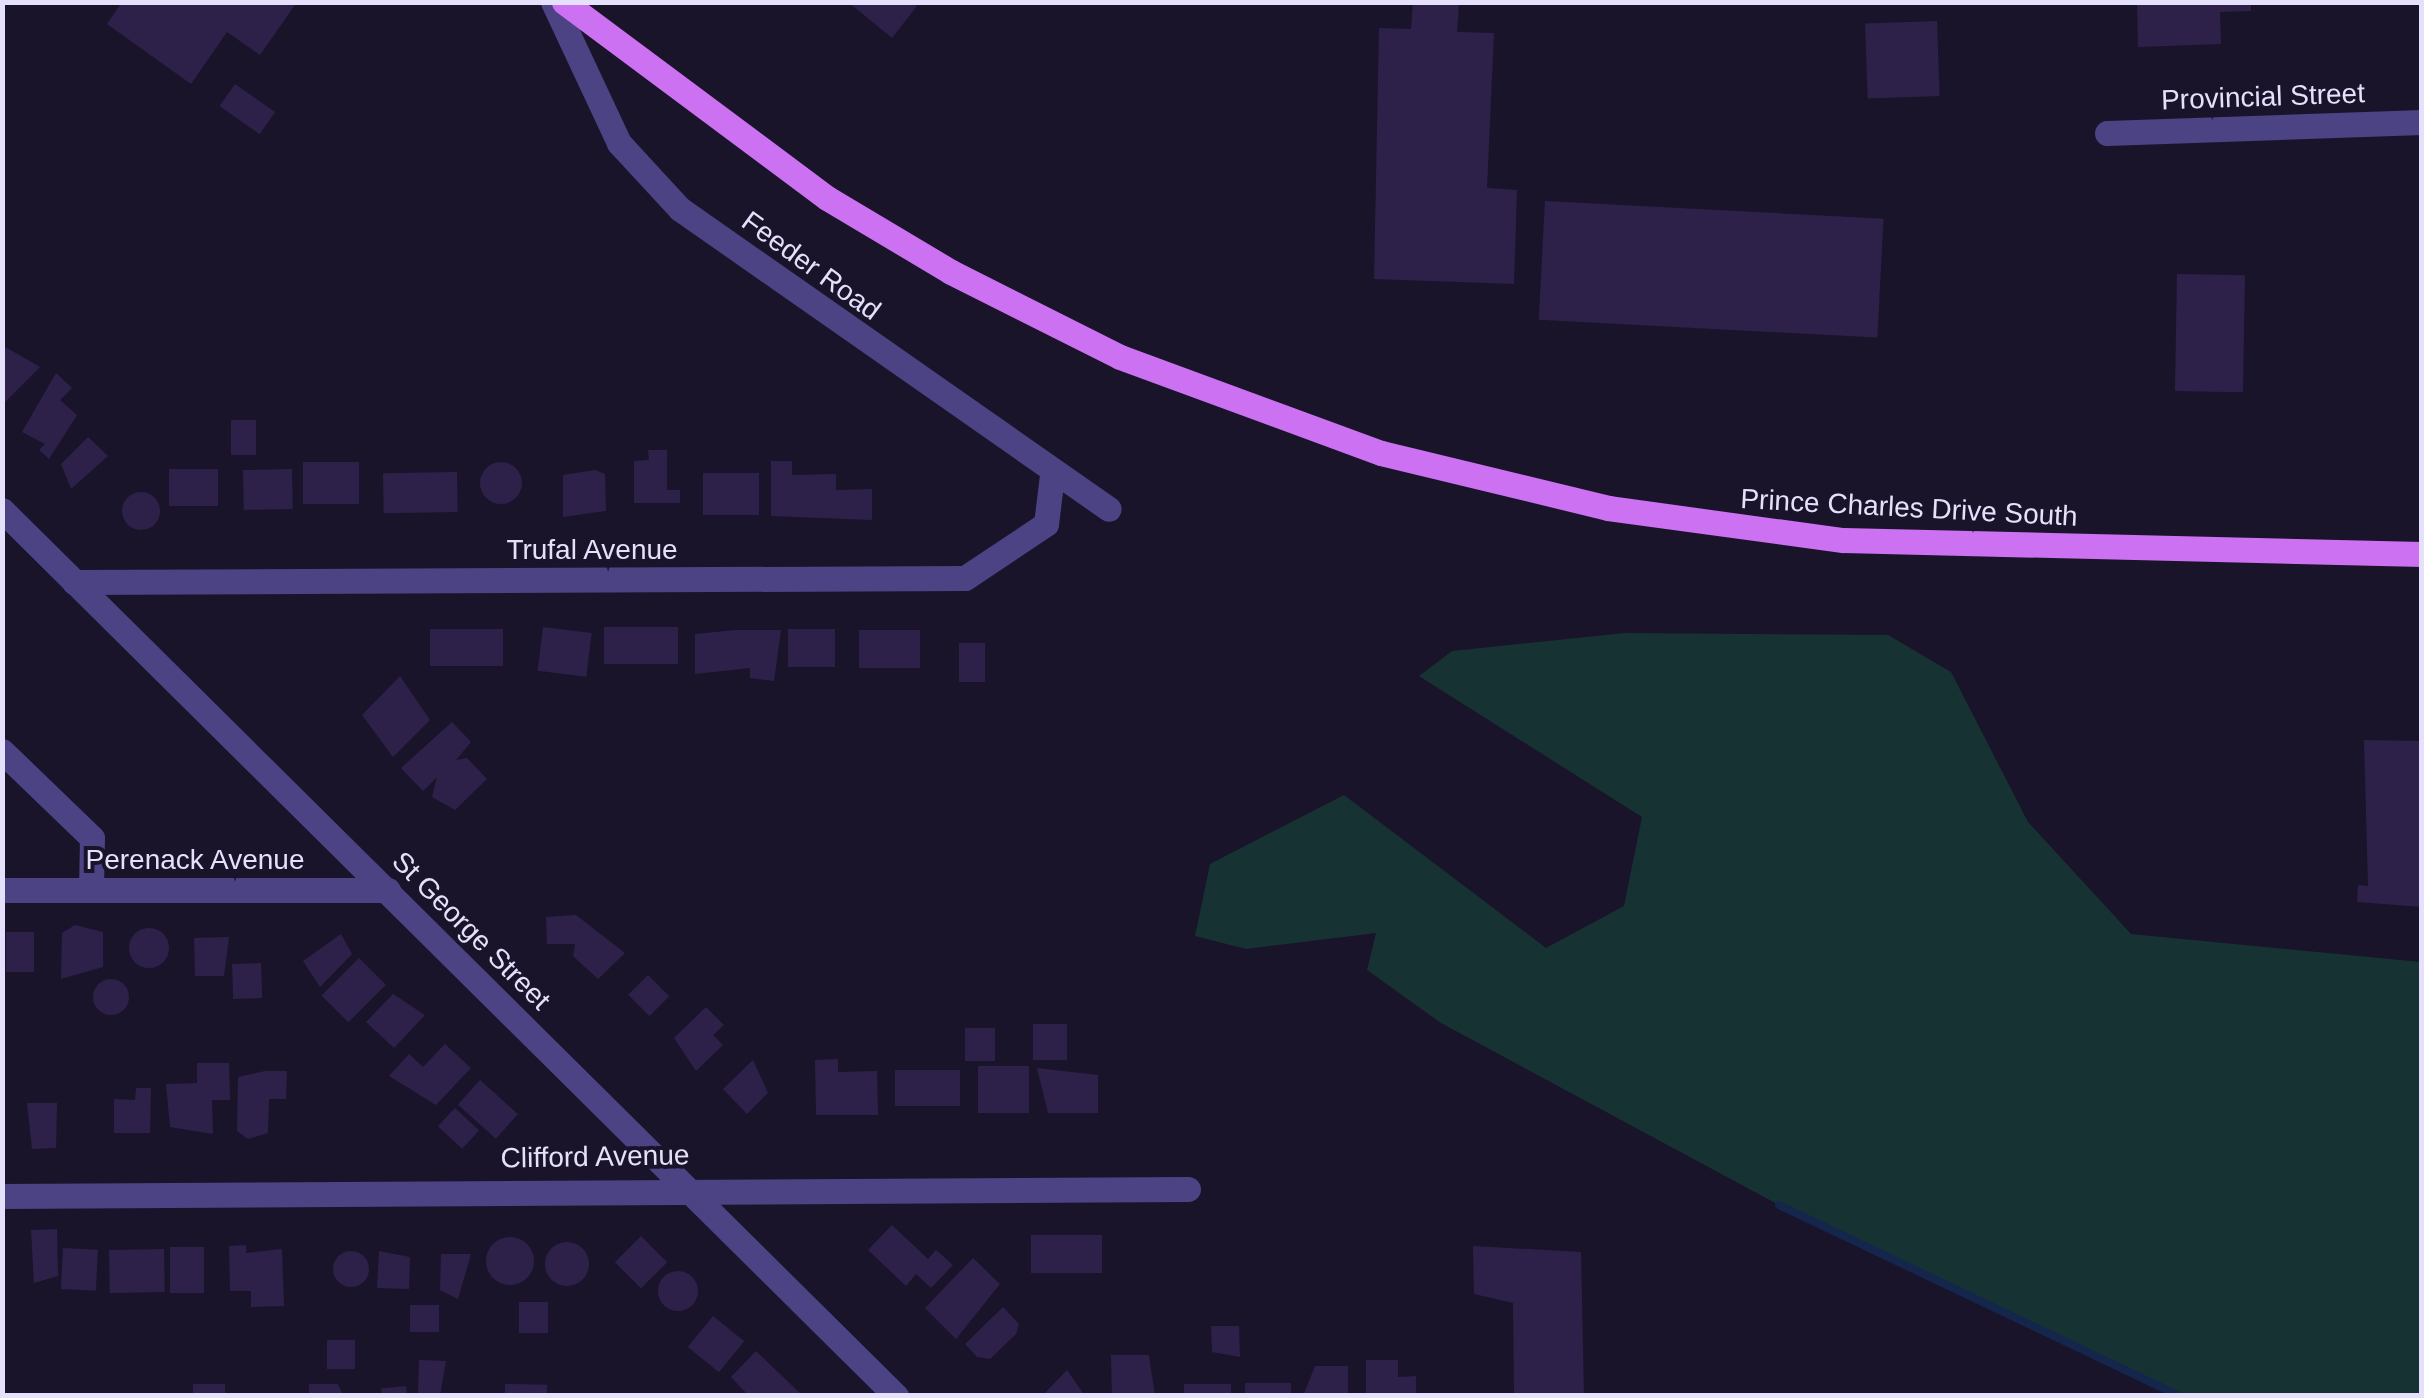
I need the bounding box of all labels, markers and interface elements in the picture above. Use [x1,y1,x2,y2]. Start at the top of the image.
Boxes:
street label: Provincial Street [2161,77,2365,117]
street label: Feeder Road [735,204,887,328]
street label: Prince Charles Drive South [1740,482,2078,534]
street label: Trufal Avenue [506,533,678,567]
street label: Perenack Avenue [85,843,305,877]
street label: St George Street [385,845,557,1017]
street label: Clifford Avenue [500,1139,690,1175]

